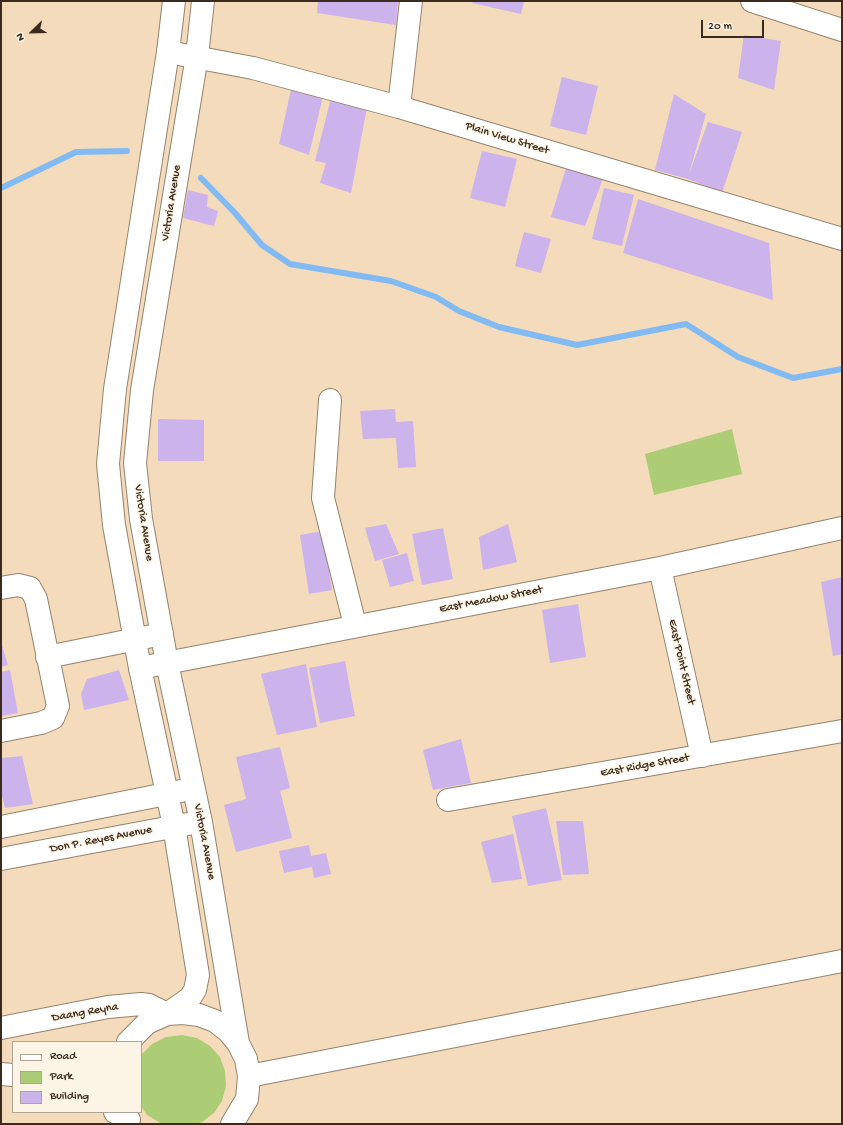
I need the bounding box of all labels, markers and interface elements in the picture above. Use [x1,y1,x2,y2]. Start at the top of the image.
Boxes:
north arrow [12,12,52,52]
scale bar [703,12,766,38]
text: 20 m [708,20,732,34]
text: N [14,31,28,42]
street label: Plain View Street [463,119,551,159]
street label: Victoria Avenue [159,164,185,242]
street label: Victoria Avenue [130,484,156,562]
street label: East Meadow Street [438,583,544,617]
street label: East Point Street [664,618,698,706]
street label: East Ridge Street [599,751,691,781]
street label: Victoria Avenue [190,803,218,881]
street label: Don P. Reyes Avenue [49,823,153,857]
street label: Daang Reyna [51,1000,119,1026]
legend [12,1041,142,1113]
text: Road [50,1050,76,1064]
text: Park [50,1070,73,1084]
text: Building [50,1090,89,1104]

